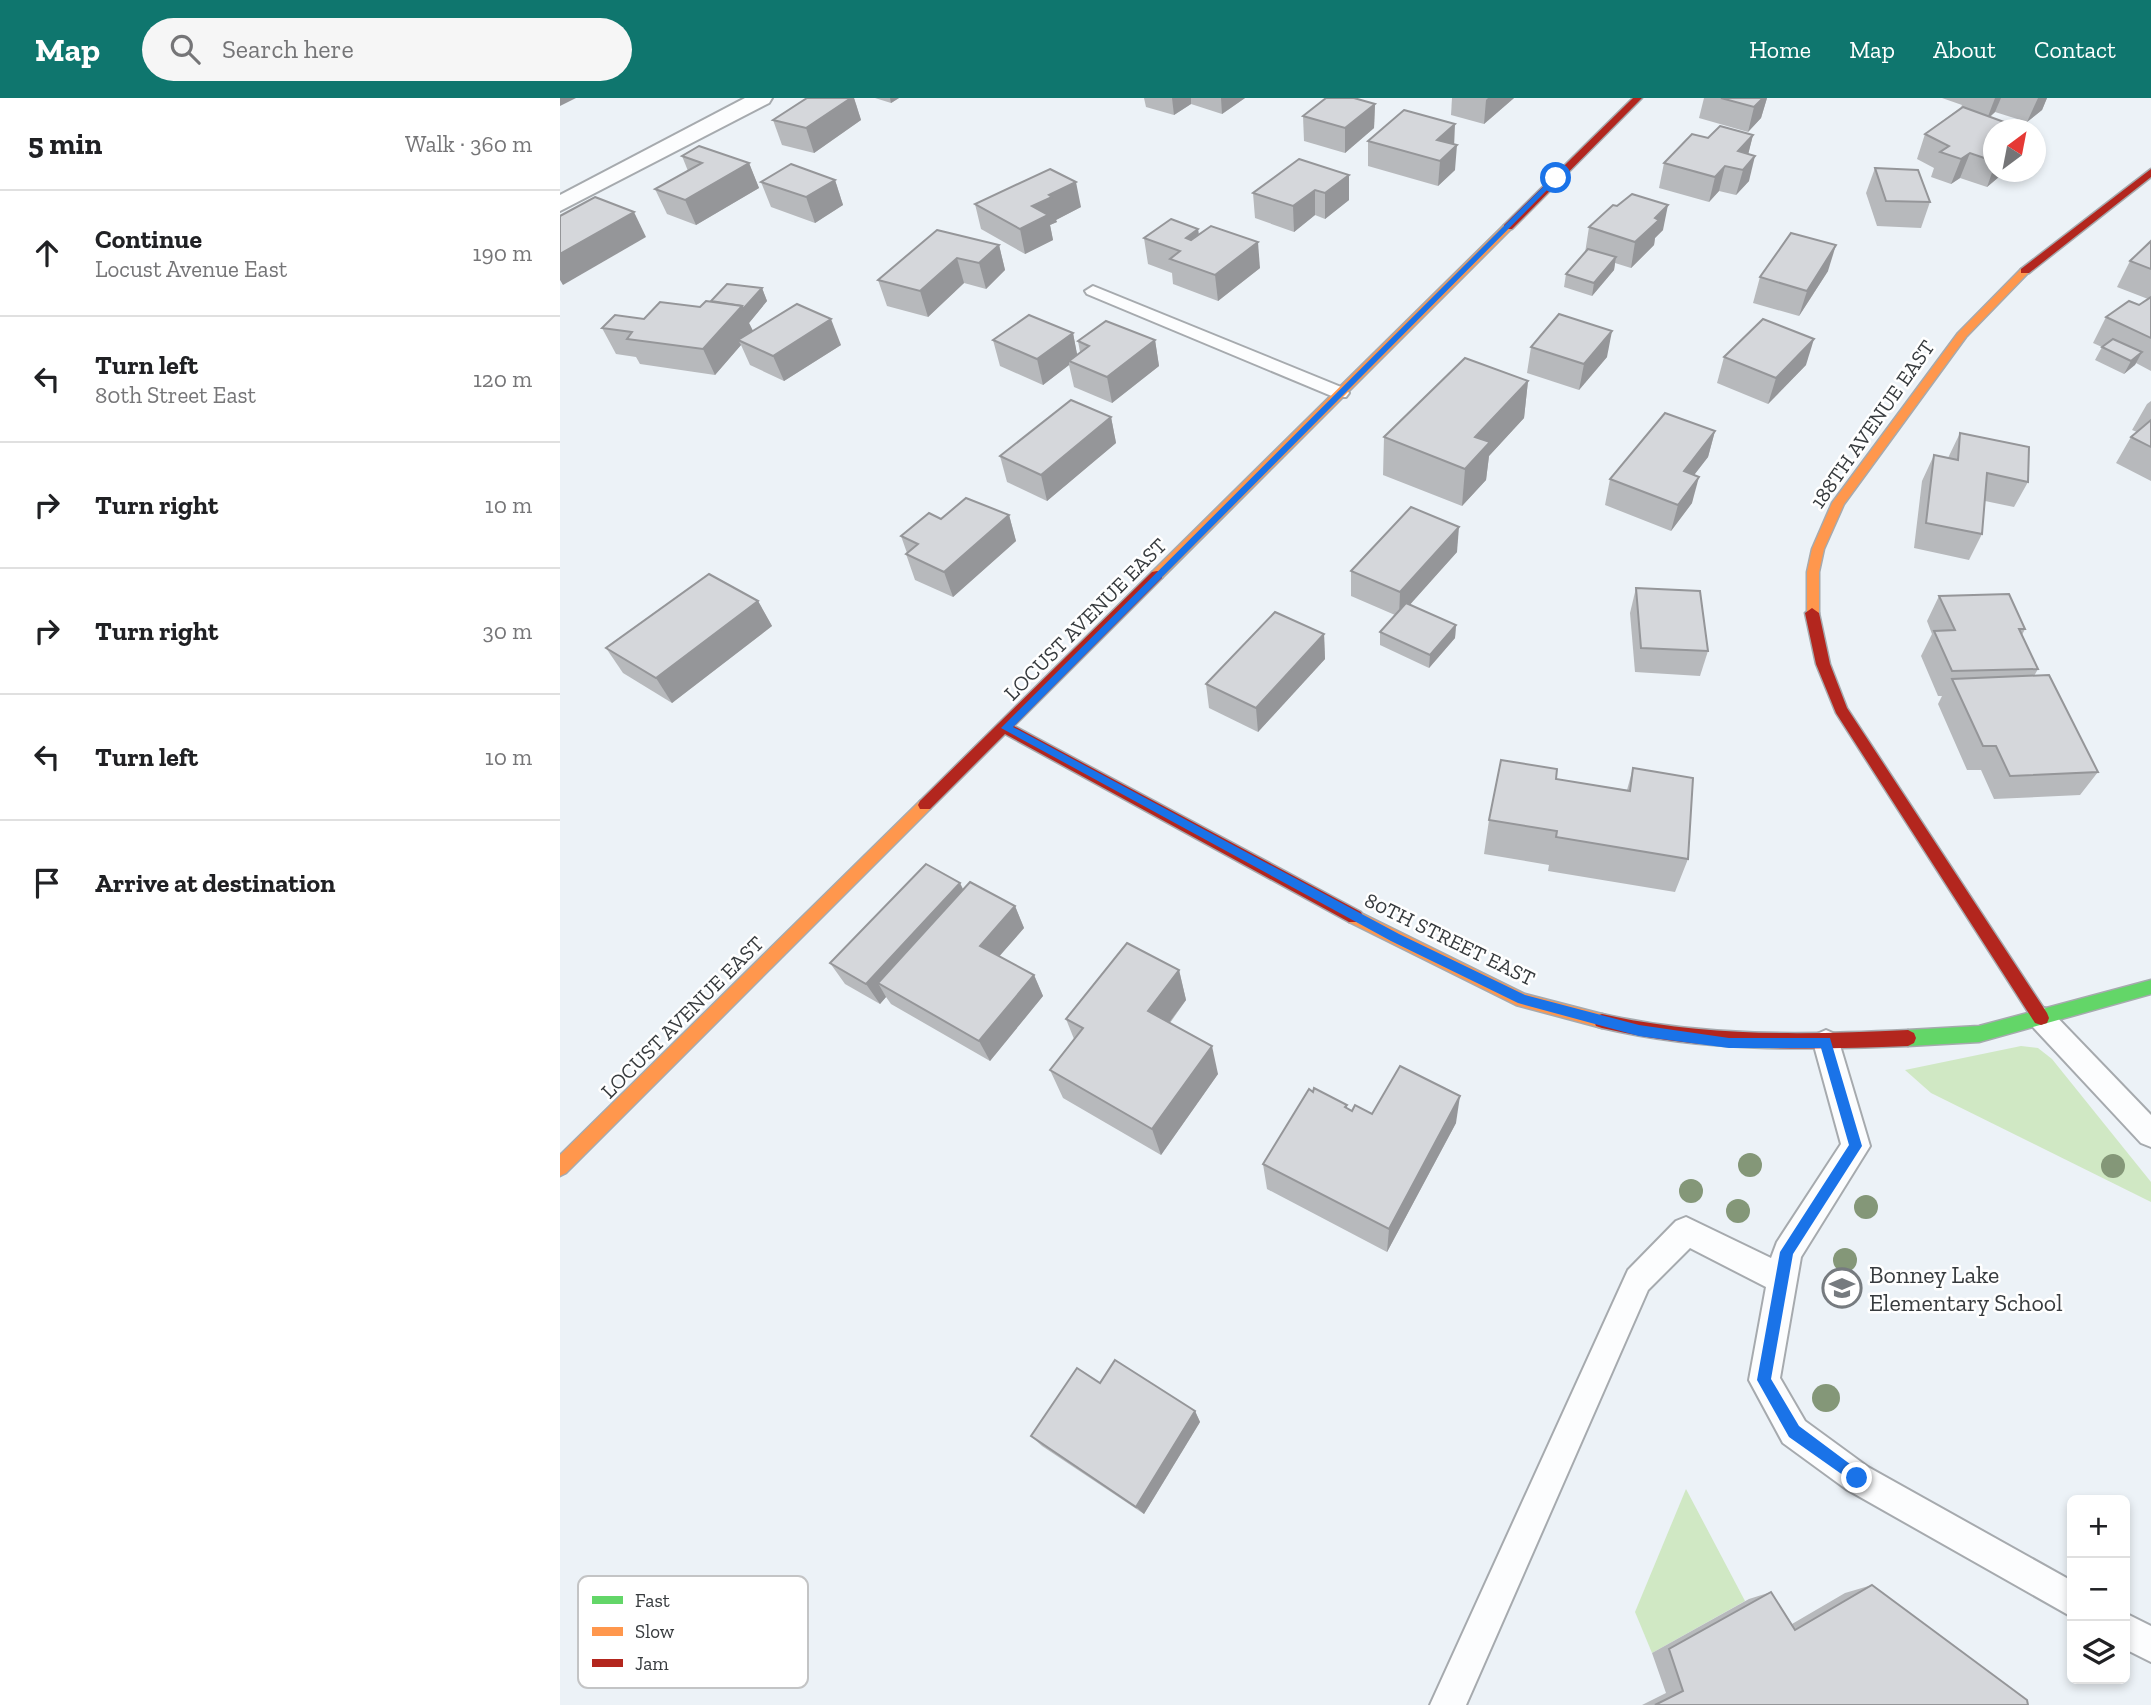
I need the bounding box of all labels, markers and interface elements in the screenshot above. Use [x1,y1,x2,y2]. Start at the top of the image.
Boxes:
search box [142,18,632,81]
text: Map [35,30,100,69]
icon: search [166,30,204,68]
text: Search here [222,33,354,65]
text: Home [1749,35,1811,64]
text: Map [1849,35,1895,64]
text: About [1933,35,1996,64]
text: Contact [2034,35,2116,64]
north arrow [1983,119,2046,182]
text: 5 min [28,126,102,162]
text: Walk · 360 m [405,130,532,158]
route start [1540,162,1571,193]
text: Continue [95,223,202,255]
icon: ahead [28,234,66,272]
text: 190 m [473,239,532,267]
text: Locust Avenue East [95,255,287,283]
street label: 188TH AVENUE EAST [1804,335,1940,513]
text: Turn left [95,349,198,381]
icon: left [28,360,66,398]
text: 120 m [473,365,532,393]
text: 80th Street East [95,381,256,409]
icon: right [28,486,66,524]
text: Turn right [95,489,218,521]
text: 10 m [485,491,532,519]
street label: LOCUST AVENUE EAST [999,533,1171,705]
icon: right [28,612,66,650]
text: Turn right [95,615,218,647]
text: 30 m [482,617,532,645]
icon: left [28,738,66,776]
text: Turn left [95,741,198,773]
text: 10 m [485,743,532,771]
icon: arrive [28,864,66,902]
text: Arrive at destination [95,867,335,899]
street label: 80TH STREET EAST [1361,887,1539,991]
street label: LOCUST AVENUE EAST [596,931,768,1103]
place label: Bonney Lake Elementary School [1869,1260,2063,1317]
school or university icon: Bonney Lake Elementary School [1821,1267,1863,1309]
route end [1841,1462,1872,1493]
map controls [2067,1495,2130,1684]
button: + [2067,1495,2130,1558]
button: − [2067,1558,2130,1621]
legend [578,1576,808,1688]
text: Fast [635,1589,670,1612]
text: Slow [635,1620,675,1643]
button: layers [2067,1621,2130,1684]
text: Jam [635,1652,669,1675]

